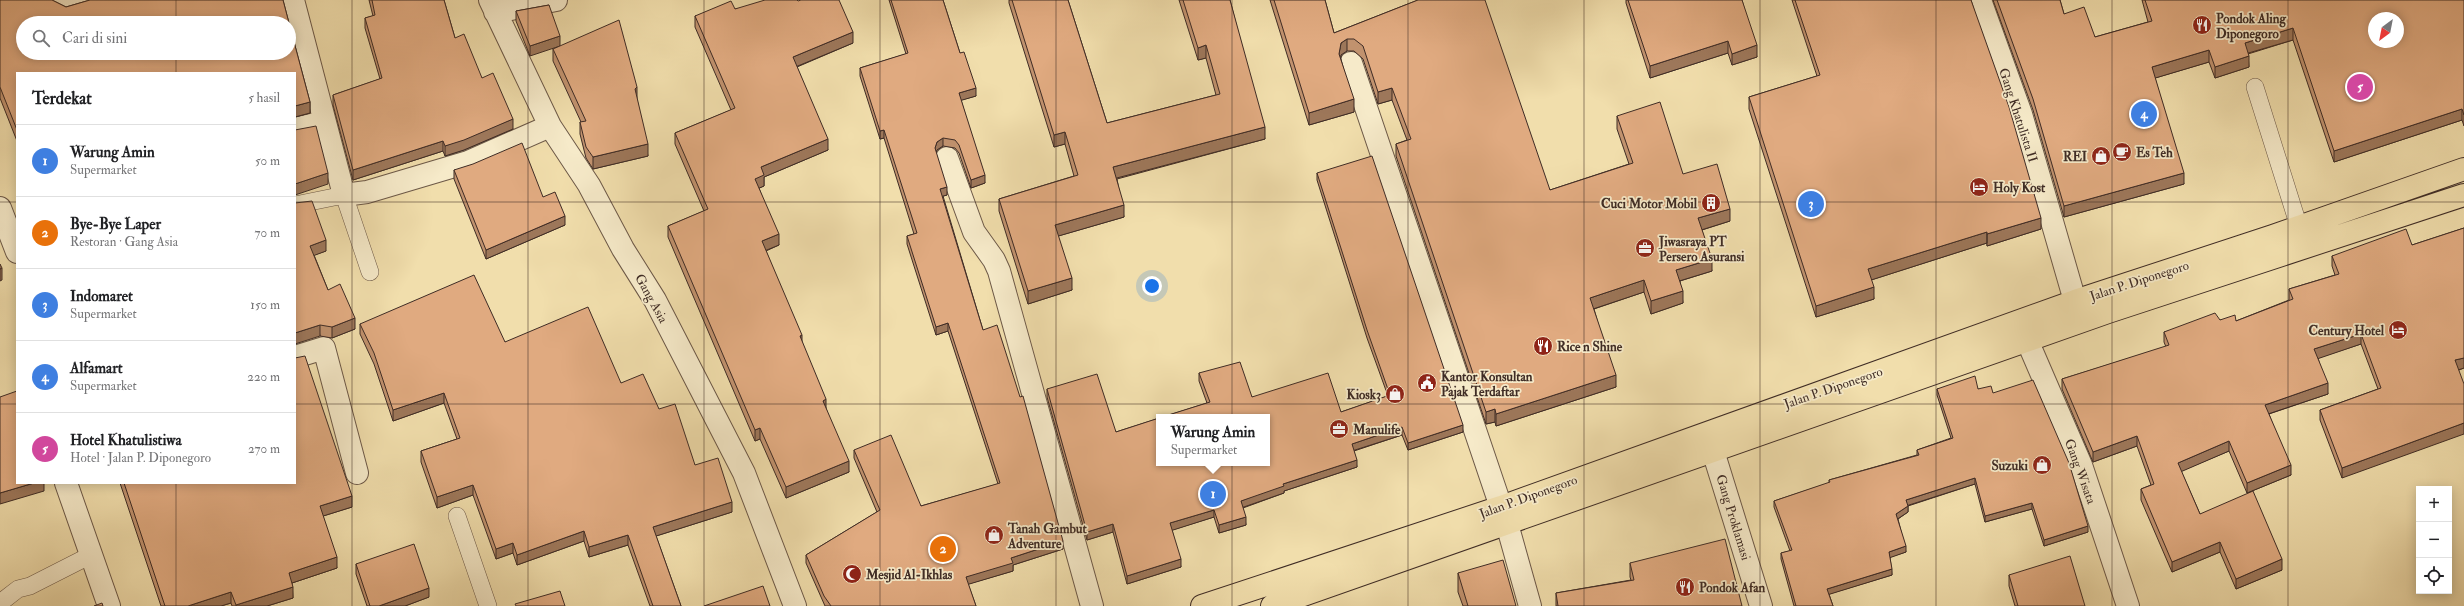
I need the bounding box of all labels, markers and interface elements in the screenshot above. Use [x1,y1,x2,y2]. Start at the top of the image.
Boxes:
place label: Pondok Aling Diponegoro [2216,11,2286,43]
north arrow [2368,12,2404,48]
restaurant icon: Pondok Aling Diponegoro [2191,14,2213,36]
search box [16,16,296,60]
icon: search [30,27,52,49]
text: Cari di sini [62,29,127,48]
street label: Gang Khatulista II [1995,66,2041,165]
pin: 5 [2347,72,2373,102]
text: Terdekat [32,88,92,109]
text: 5 hasil [248,90,280,106]
pin: 4 [2131,99,2157,129]
cafe icon: Es Teh [2111,141,2133,163]
text: Warung Amin [70,143,155,162]
shop icon: REI [2090,145,2112,167]
place label: Es Teh [2136,145,2173,161]
place label: REI [2063,149,2088,165]
text: 1 [43,153,47,169]
text: 50 m [255,153,280,169]
text: Supermarket [70,162,137,178]
hotel icon: Holy Kost [1968,176,1990,198]
place label: Holy Kost [1993,180,2046,197]
pin: 3 [1798,189,1824,219]
building icon: Cuci Motor Mobil [1700,192,1722,214]
place label: Cuci Motor Mobil [1601,196,1698,212]
text: Bye-Bye Laper [70,215,161,234]
text: 2 [42,225,48,241]
text: 70 m [255,225,280,241]
text: Restoran · Gang Asia [70,234,178,250]
place label: Jiwasraya PT Persero Asuransi [1658,234,1745,265]
office icon: Jiwasraya PT Persero Asuransi [1634,237,1656,259]
street label: Jalan P. Diponegoro [2087,257,2191,306]
street label: Gang Asia [631,271,671,326]
your location [1142,276,1162,296]
text: Indomaret [70,287,133,306]
text: 3 [43,297,48,313]
text: 150 m [250,297,280,313]
text: Supermarket [70,306,137,322]
hotel icon: Century Hotel [2387,319,2409,341]
place label: Century Hotel [2308,323,2385,340]
restaurant icon: Rice n Shine [1532,335,1554,357]
place label: Rice n Shine [1557,339,1623,355]
text: Alfamart [70,359,123,378]
street label: Jalan P. Diponegoro [1781,364,1885,414]
text: 4 [41,369,49,385]
text: 220 m [247,369,280,385]
place label: Kantor Konsultan Pajak Terdaftar [1441,369,1533,400]
public building icon: Kantor Konsultan Pajak Terdaftar [1416,372,1438,394]
text: Supermarket [70,378,137,394]
shop icon: Kiosk3 [1384,383,1406,405]
place label: Kiosk3 [1347,387,1381,403]
popup [1156,414,1270,466]
office icon: Manulife [1328,418,1350,440]
place label: Manulife [1352,422,1401,438]
text: Warung Amin [1171,423,1255,442]
text: Hotel Khatulistiwa [70,431,182,450]
street label: Gang Wisata [2061,437,2099,507]
text: 5 [42,441,48,457]
text: 270 m [248,441,280,457]
text: Supermarket [1171,442,1237,458]
text: Hotel · Jalan P. Diponegoro [70,450,211,466]
shop icon: Suzuki [2031,454,2053,476]
place label: Suzuki [1991,458,2029,474]
street label: Jalan P. Diponegoro [1476,472,1580,523]
street label: Gang Proklamasi [1712,472,1754,563]
pin: 1 [1200,479,1226,509]
map controls [2416,486,2452,594]
button: + [2416,486,2452,522]
place label: Tanah Gambut Adventure [1007,521,1087,552]
button: − [2416,522,2452,558]
shop icon: Tanah Gambut Adventure [983,524,1005,546]
pin: 2 [930,534,956,564]
button: locate [2416,558,2452,594]
mosque icon: Mesjid Al-Ikhlas [841,563,863,585]
place label: Mesjid Al-Ikhlas [865,567,953,583]
restaurant icon: Pondok Afan [1674,576,1696,598]
place label: Pondok Afan [1699,580,1766,596]

